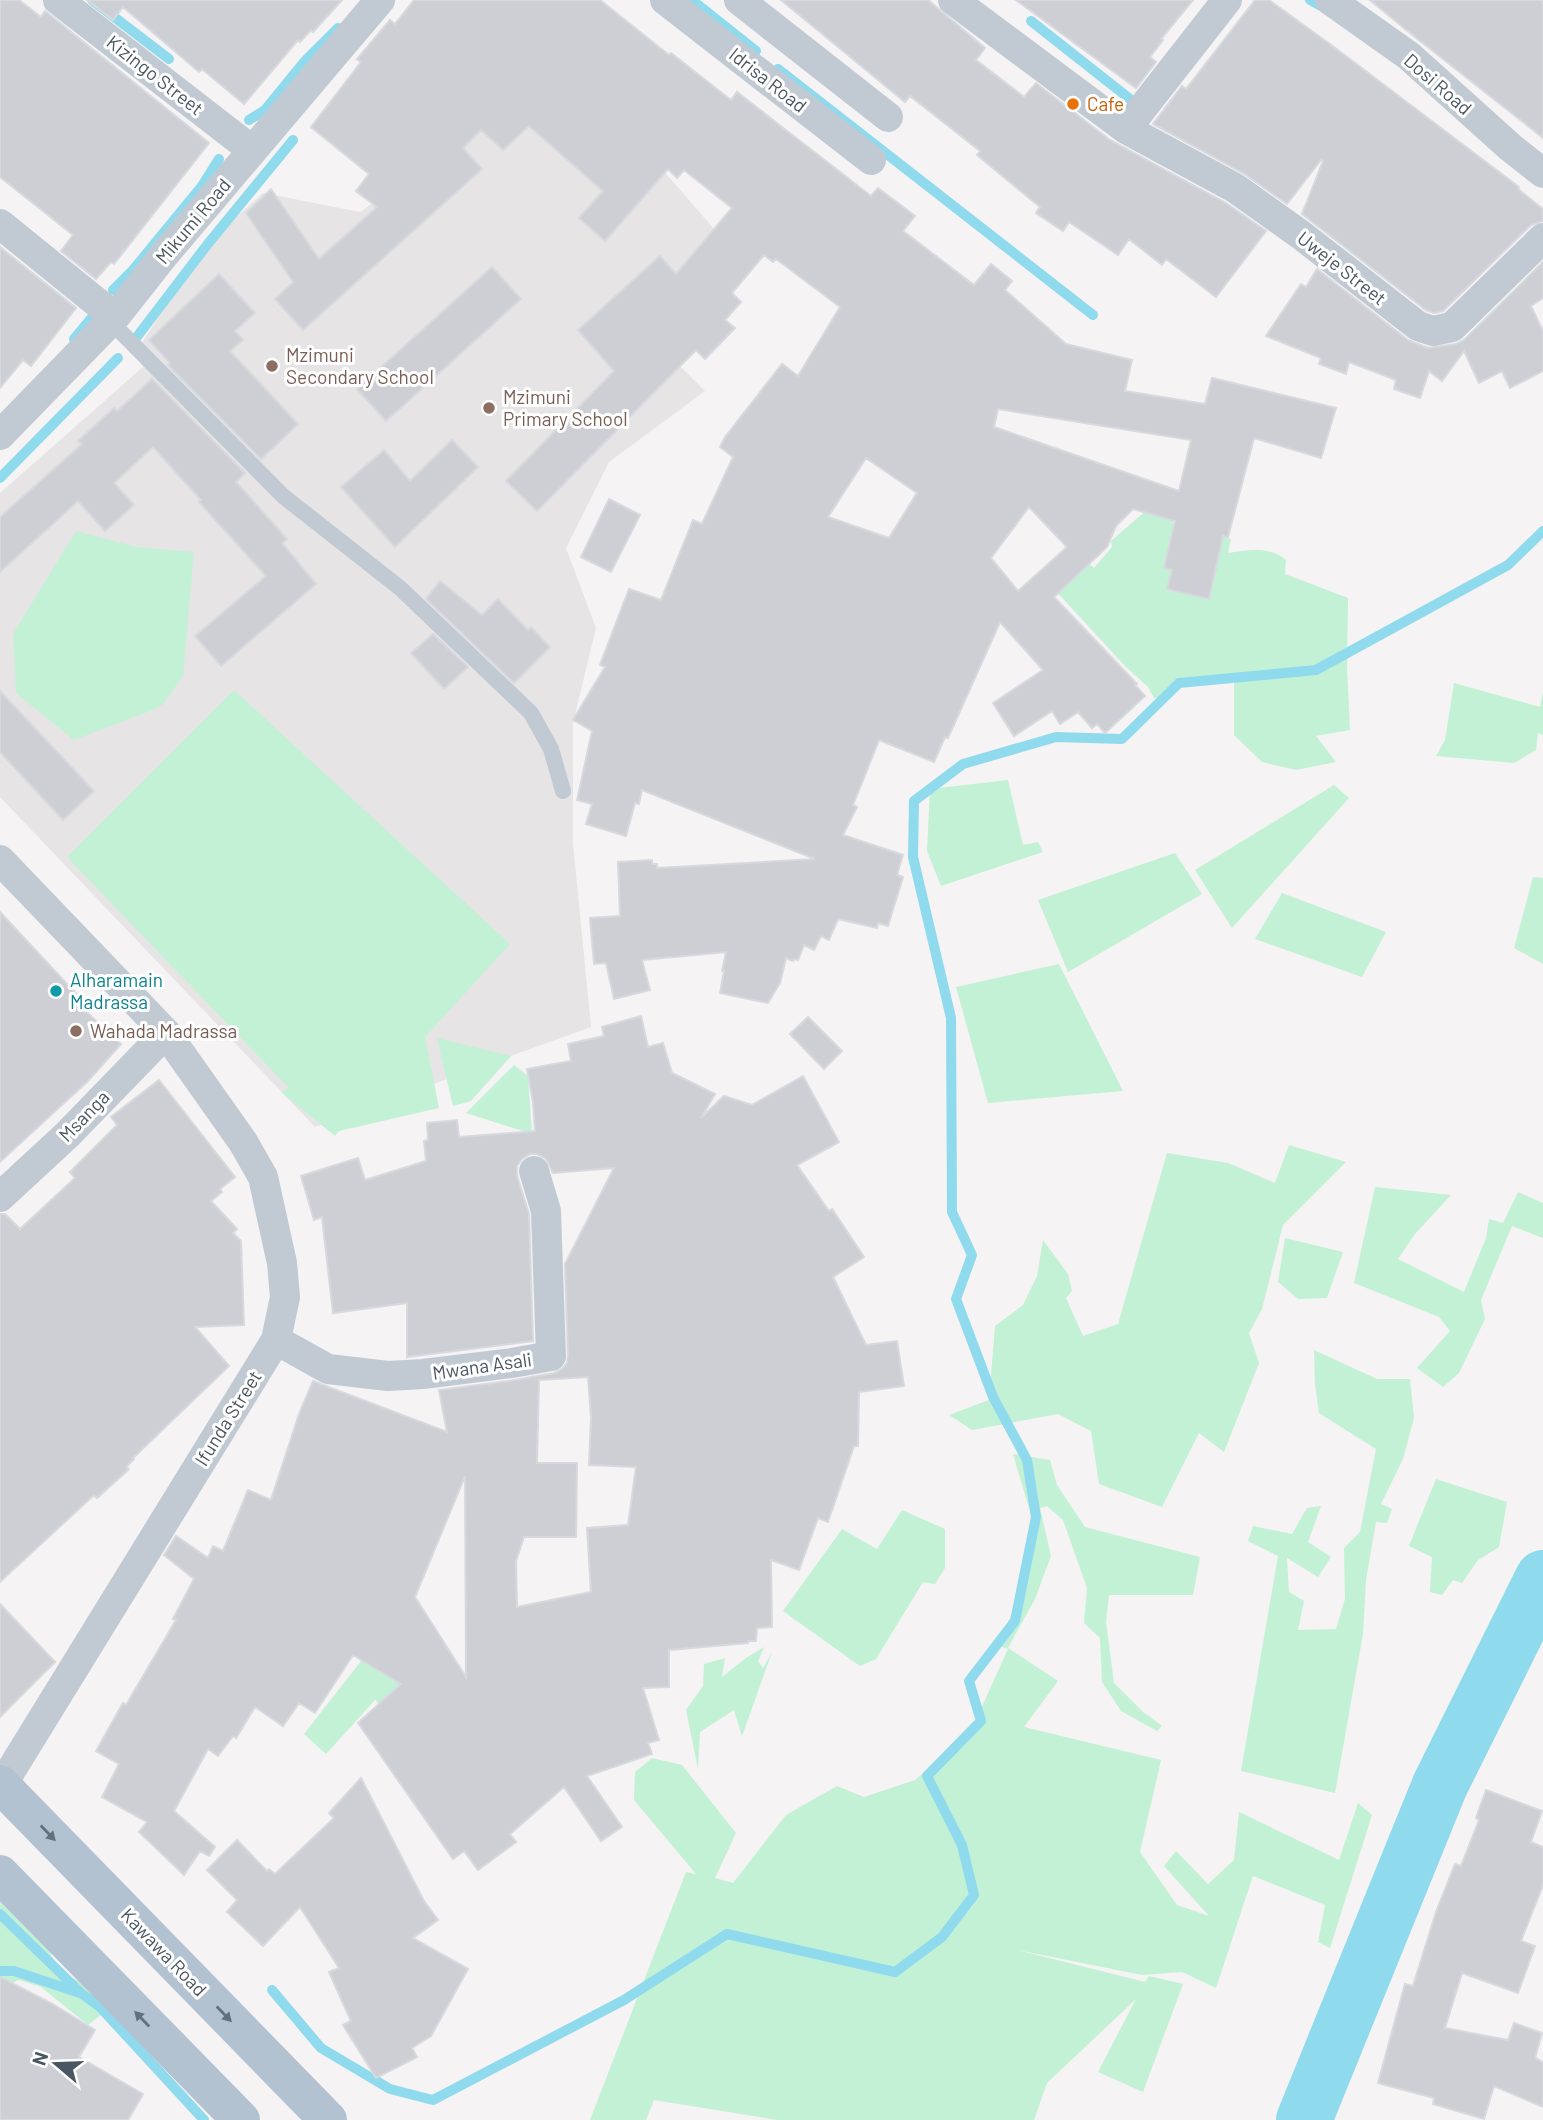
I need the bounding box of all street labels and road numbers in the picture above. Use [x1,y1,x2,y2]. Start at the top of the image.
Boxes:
street label: Kizingo Street [102,30,208,119]
street label: Idrisa Road [725,42,812,117]
street label: Dosi Road [1400,48,1477,119]
street label: Mikumi Road [150,173,235,268]
street label: Uweje Street [1293,226,1391,309]
street label: Msanga [54,1085,114,1146]
street label: Mwana Asali [431,1347,533,1384]
street label: Ifunda Street [189,1366,266,1470]
street label: Kawawa Road [117,1903,212,2000]

